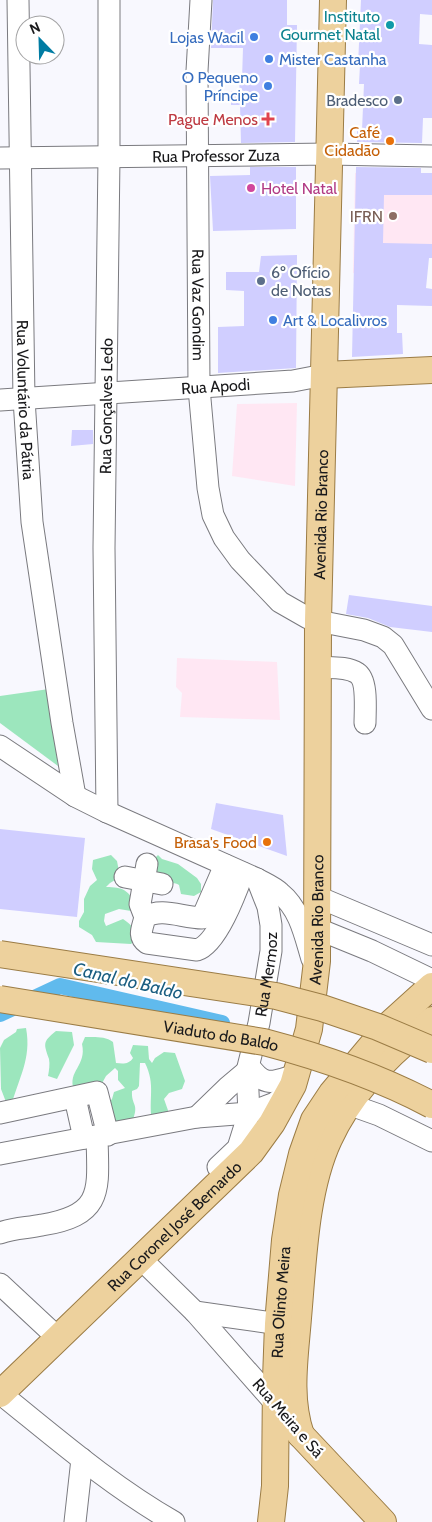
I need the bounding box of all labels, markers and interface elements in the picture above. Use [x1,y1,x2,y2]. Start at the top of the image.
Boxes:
place label: Instituto Gourmet Natal [280,7,380,44]
north arrow [15,15,65,65]
text: N [27,18,43,38]
marker: Instituto Gourmet Natal [384,19,396,31]
place label: Lojas Wacil [169,28,244,47]
marker: Lojas Wacil [248,31,260,43]
place label: Mister Castanha [279,50,387,69]
marker: Mister Castanha [263,53,275,65]
place label: O Pequeno Príncipe [182,68,258,105]
marker: O Pequeno Príncipe [262,80,274,92]
place label: Bradesco [326,91,388,110]
marker: Bradesco [392,94,404,106]
place label: Pague Menos [168,110,258,129]
marker: Pague Menos [262,113,274,125]
place label: Café Cidadão [324,123,380,160]
marker: Café Cidadão [384,135,396,147]
street label: Rua Professor Zuza [152,145,280,166]
place label: Hotel Natal [261,179,337,198]
marker: Hotel Natal [245,182,257,194]
place label: IFRN [350,207,383,226]
marker: IFRN [387,210,399,222]
street label: Rua Vaz Gondim [189,249,208,361]
place label: 6º Ofício de Notas [271,263,331,300]
marker: 6º Ofício de Notas [255,275,267,287]
place label: Art & Localivros [283,311,388,330]
marker: Art & Localivros [267,314,279,326]
street label: Rua Voluntário da Pátria [13,320,39,481]
street label: Rua Gonçalves Ledo [95,338,116,474]
street label: Rua Apodi [180,374,251,398]
street label: Avenida Rio Branco [310,449,332,580]
place label: Brasa's Food [174,833,257,852]
marker: Brasa's Food [261,836,273,848]
street label: Avenida Rio Branco [305,854,327,986]
street label: Rua Mermoz [251,932,281,1018]
water label: Canal do Baldo [71,958,185,1004]
street label: Viaduto do Baldo [162,1016,281,1055]
street label: Rua Coronel José Bernardo [103,1157,245,1295]
street label: Rua Olinto Meira [267,1245,294,1359]
street label: Rua Meira e Sá [249,1375,328,1462]

